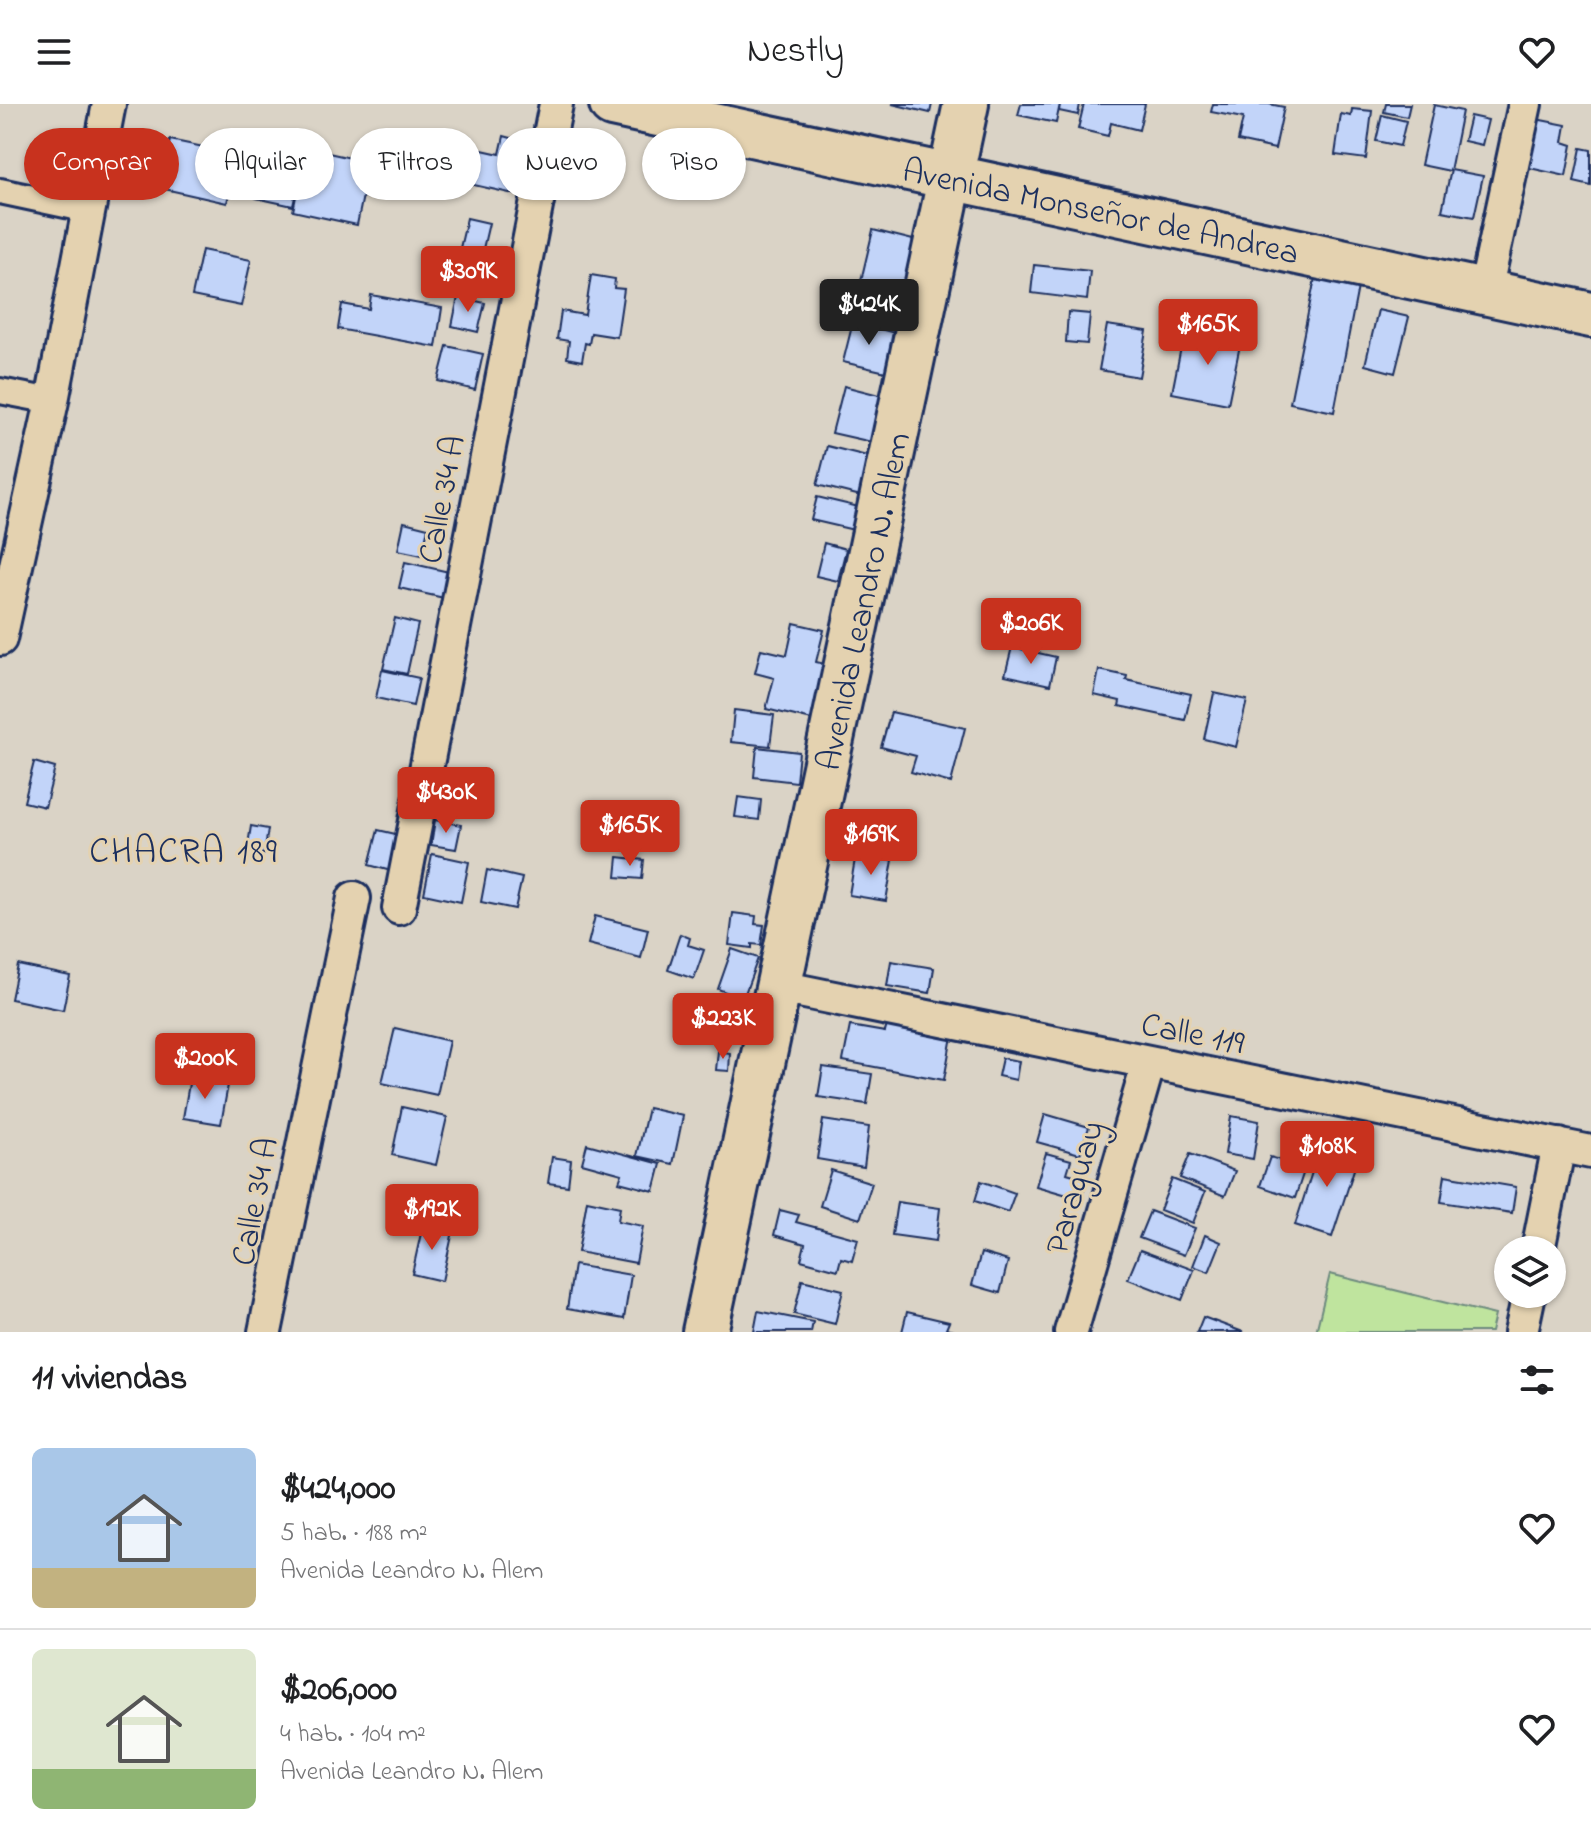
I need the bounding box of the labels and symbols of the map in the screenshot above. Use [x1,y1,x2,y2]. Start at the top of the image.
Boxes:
street label: Avenida Monseñor de Andrea [897,147,1303,280]
pin: $309K [412,246,524,314]
pin: $424K [813,279,925,347]
pin: $165K [1152,299,1264,367]
street label: Avenida Leandro N. Alem [806,428,926,776]
street label: Calle 34 A [407,431,481,568]
pin: $206K [975,598,1087,666]
pin: $430K [390,767,502,835]
pin: $165K [574,800,686,868]
pin: $169K [815,809,927,877]
district label: CHACRA 189 [89,827,279,880]
pin: $223K [667,993,779,1061]
street label: Calle 119 [1136,1001,1248,1070]
pin: $200K [149,1033,261,1101]
street label: Paraguay [1034,1115,1120,1261]
pin: $108K [1271,1121,1383,1189]
street label: Calle 34 A [220,1133,294,1270]
pin: $192K [376,1184,488,1252]

